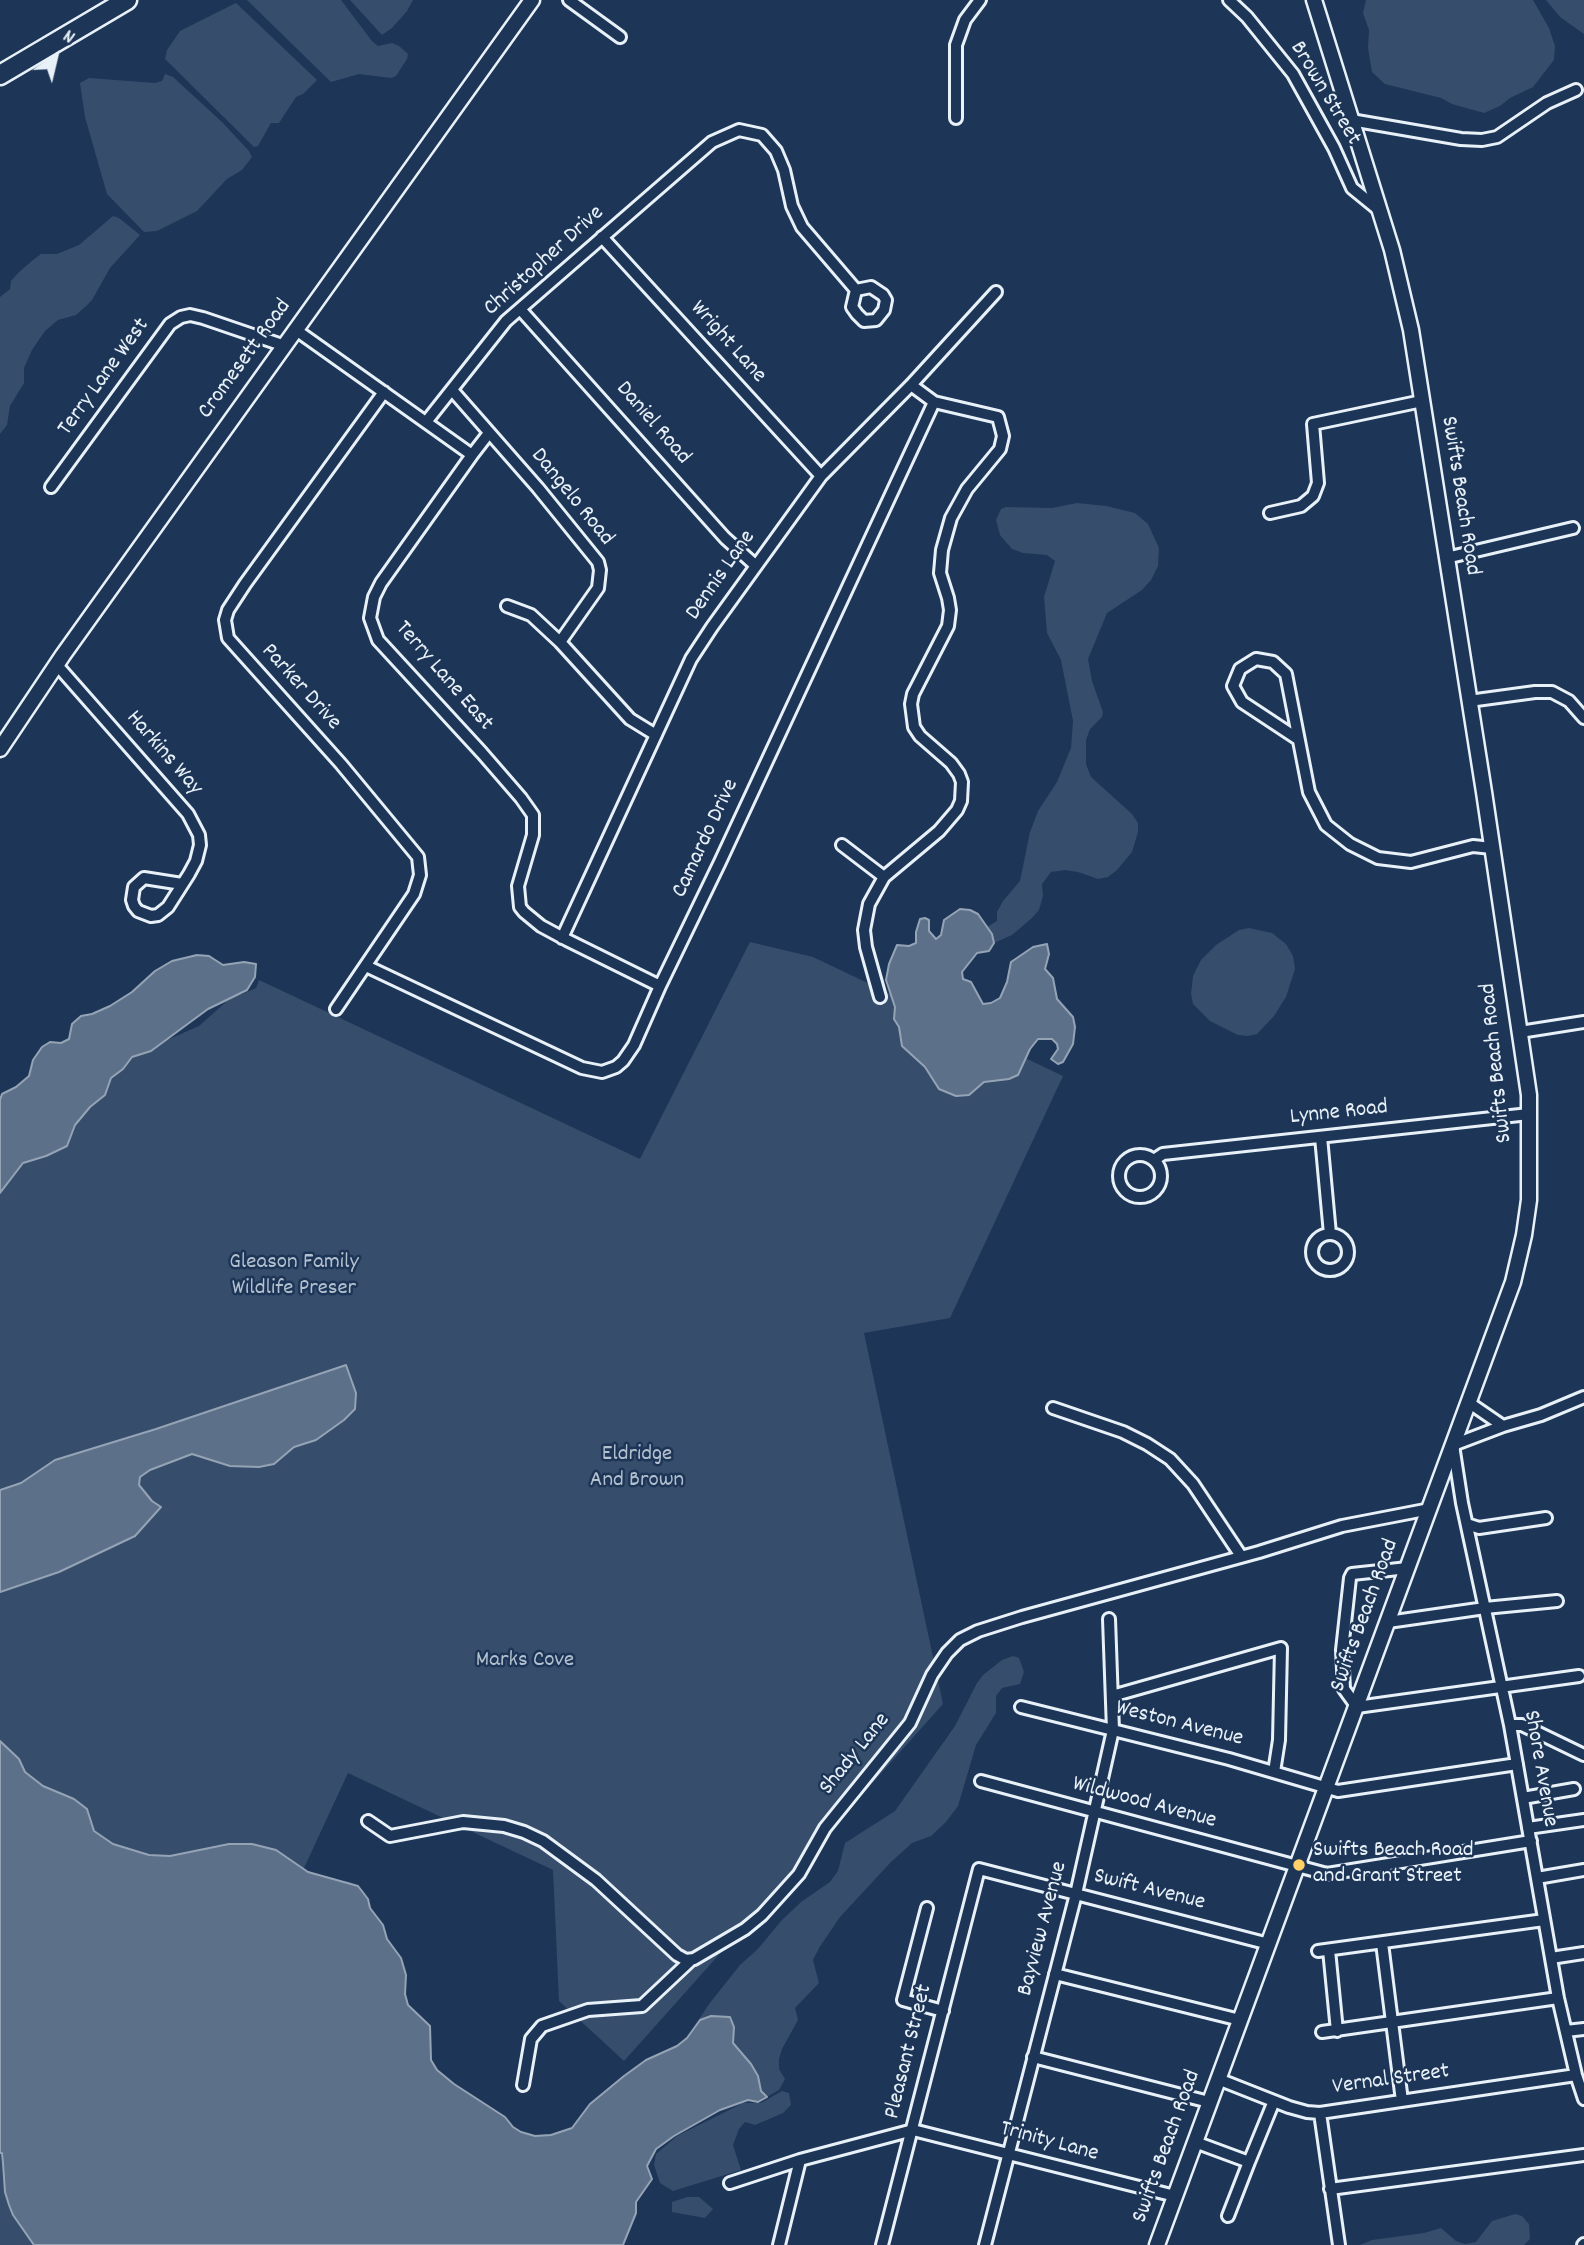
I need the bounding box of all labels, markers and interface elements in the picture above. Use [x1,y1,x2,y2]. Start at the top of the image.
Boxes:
north arrow [21,21,91,91]
text: N [57,24,79,52]
street label: Brown Street [1282,37,1366,151]
street label: Christopher Drive [479,201,611,323]
street label: Cromesett Road [193,295,299,425]
street label: Wright Lane [683,296,771,390]
street label: Terry Lane West [53,314,157,442]
street label: Daniel Road [608,377,696,471]
street label: Swifts Beach Road [1433,415,1485,577]
street label: Dangelo Road [523,444,619,552]
street label: Dennis Lane [681,526,763,626]
street label: Terry Lane East [388,616,498,738]
street label: Parker Drive [254,639,346,737]
street label: Harkins Way [119,706,207,802]
street label: Camardo Drive [667,775,747,903]
street label: Swifts Beach Road [1476,982,1520,1144]
street label: Lynne Road [1289,1095,1389,1133]
park label: Gleason Family Wildlife Preser [229,1250,359,1304]
park label: Eldridge And Brown [590,1442,684,1496]
street label: Swifts Beach Road [1326,1536,1406,1696]
park label: Marks Cove [476,1648,574,1676]
street label: Weston Avenue [1112,1696,1246,1754]
street label: Shady Lane [815,1708,897,1802]
street label: Shore Avenue [1515,1709,1563,1829]
street label: Wildwood Avenue [1069,1772,1219,1836]
place label: Swifts Beach Road and Grant Street [1313,1838,1474,1892]
marker: Swifts Beach Road and Grant Street [1291,1857,1307,1873]
street label: Bayview Avenue [1013,1859,1075,1999]
street label: Swift Avenue [1090,1864,1208,1918]
street label: Pleasant Street [880,1982,940,2122]
street label: Vernal Street [1331,2059,1451,2103]
street label: Swifts Beach Road [1128,2067,1208,2227]
street label: Trinity Lane [997,2117,1101,2169]

